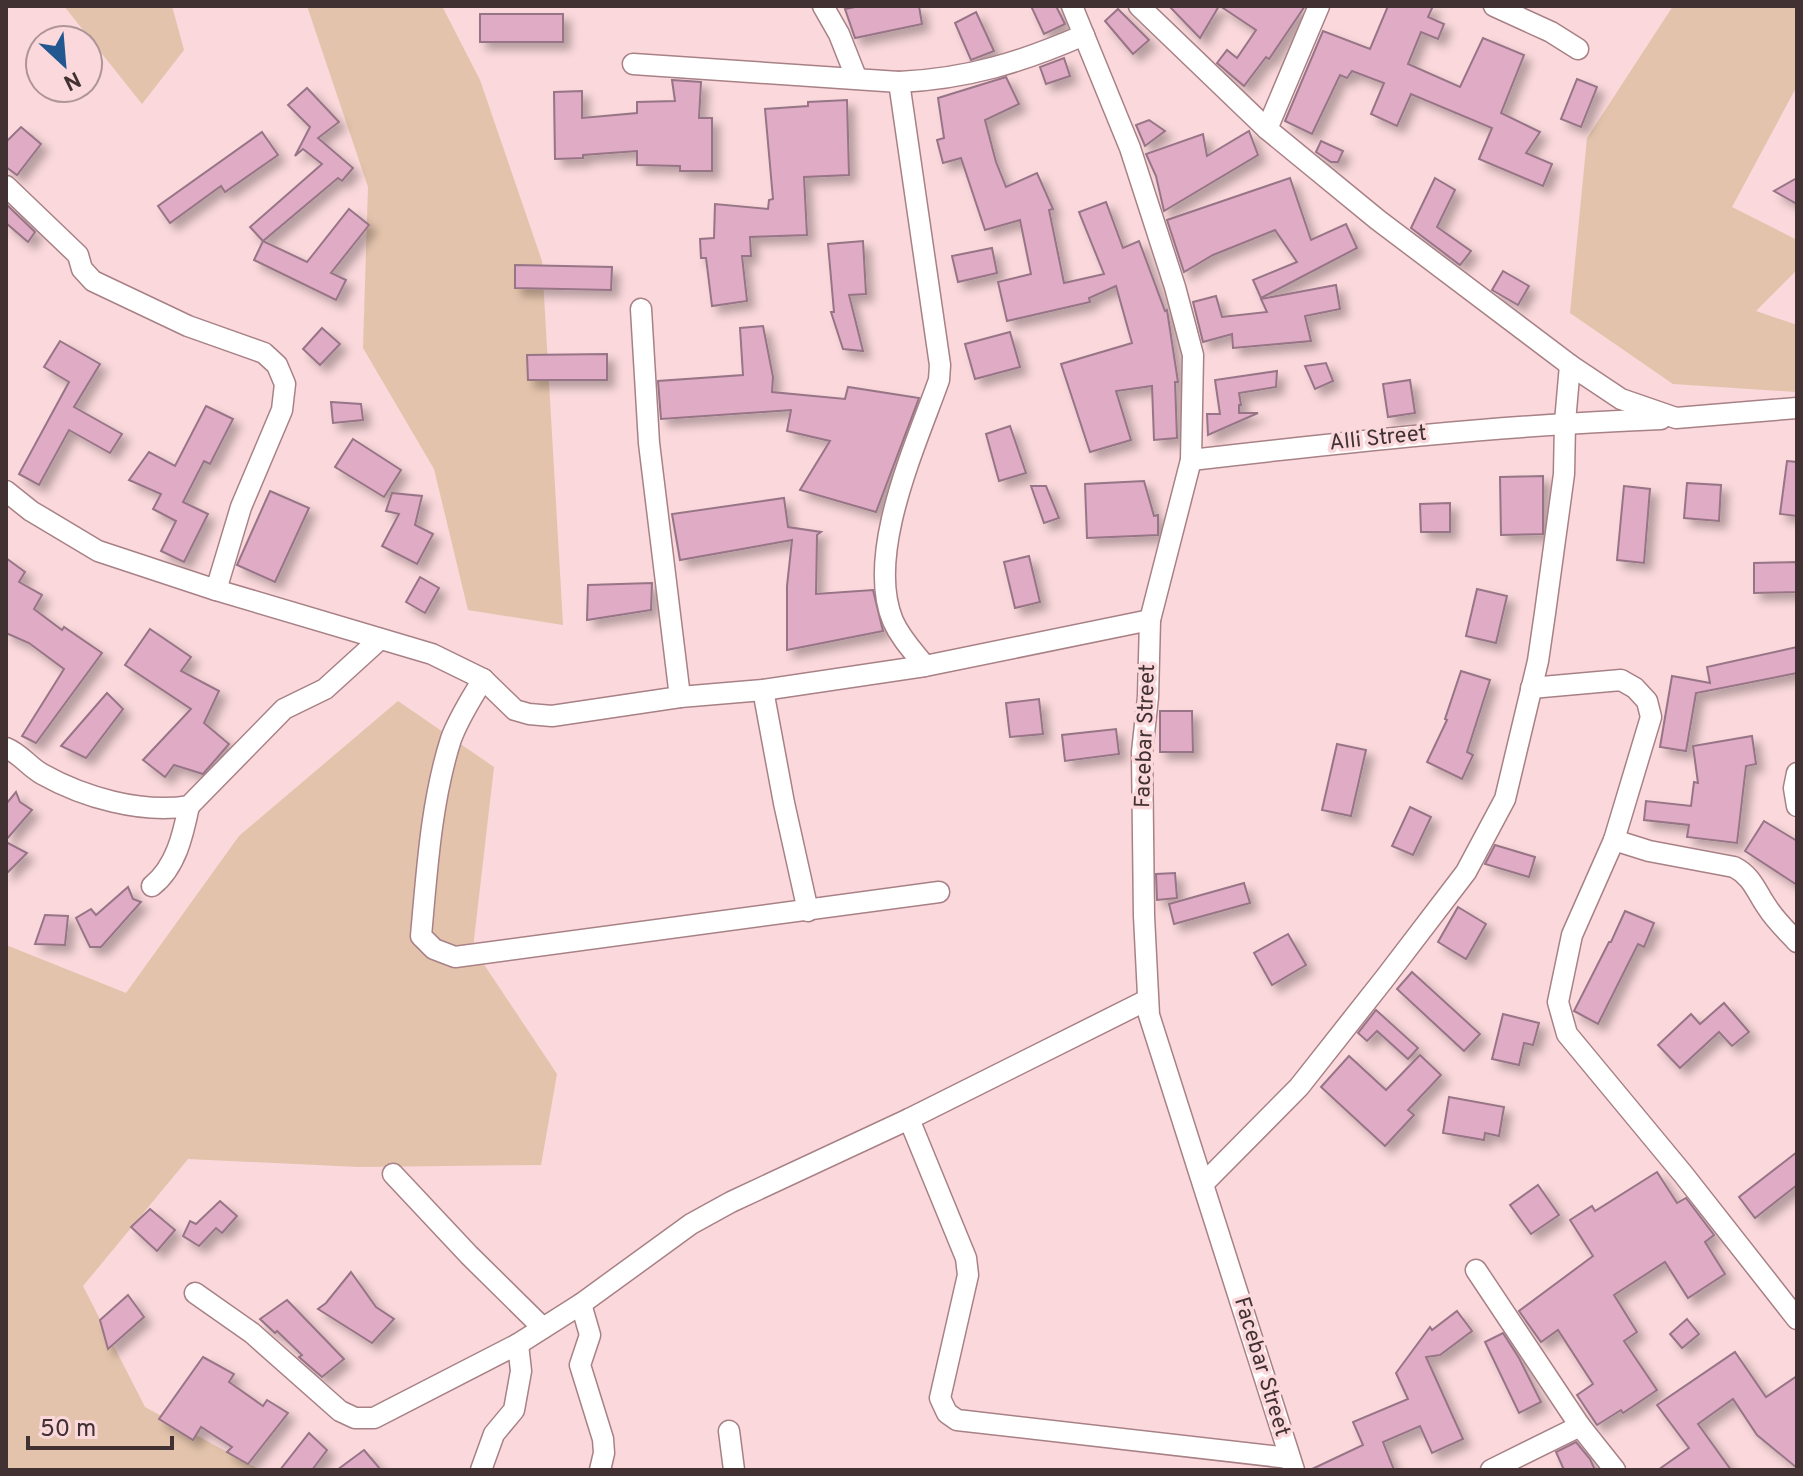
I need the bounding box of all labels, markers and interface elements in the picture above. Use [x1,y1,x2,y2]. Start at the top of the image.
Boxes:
north arrow [24,24,104,104]
text: N [59,64,85,95]
street label: Alli Street [1328,420,1428,458]
street label: Facebar Street [1130,663,1162,809]
street label: Facebar Street [1227,1294,1295,1440]
scale bar [28,1400,172,1450]
text: 50 m [40,1415,96,1445]

